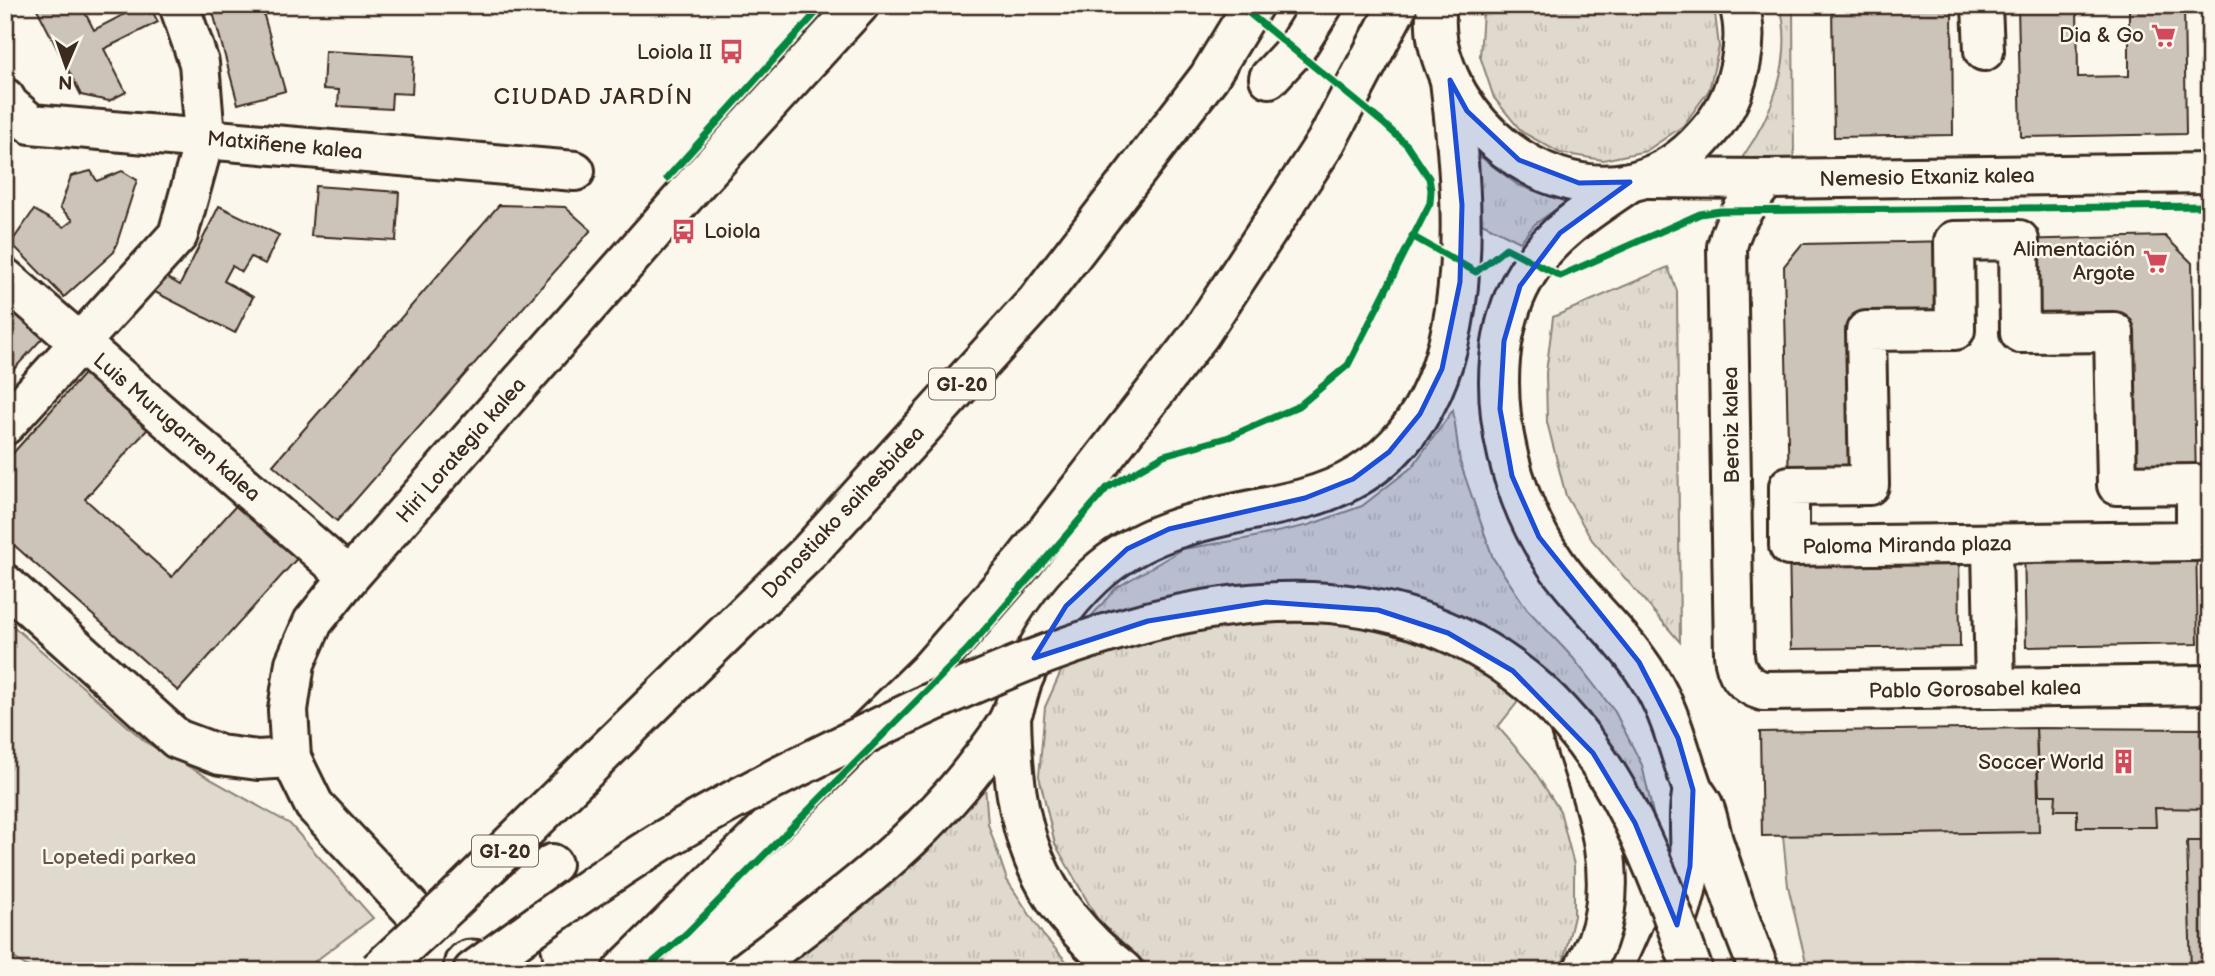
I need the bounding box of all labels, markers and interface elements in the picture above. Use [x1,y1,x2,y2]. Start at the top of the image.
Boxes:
supermarket icon: Dia & Go [2150,21,2178,49]
place label: Dia & Go [2059,23,2144,48]
north arrow [32,32,102,102]
bus stop icon: Loiola II [718,38,746,66]
place label: Loiola II [637,40,712,65]
text: N [58,70,73,93]
district label: CIUDAD JARDÍN [494,83,694,111]
street label: Matxiñene kalea [206,126,364,165]
street label: Nemesio Etxaniz kalea [1819,163,2035,192]
bus stop icon: Loiola [670,217,698,245]
place label: Loiola [704,219,761,244]
place label: Alimentación Argote [2013,237,2135,286]
supermarket icon: Alimentación Argote [2141,247,2169,275]
street label: Luis Murugarren kalea [88,348,265,507]
street label: Beroiz kalea [1718,366,1745,484]
road number: GI-20 [929,368,995,400]
street label: Hiri Lorategia kalea [391,373,531,528]
street label: Donostiako saihesbidea [757,421,930,604]
street label: Paloma Miranda plaza [1802,531,2012,560]
street label: Pablo Gorosabel kalea [1869,675,2082,704]
building icon: Soccer World [2110,748,2138,776]
place label: Soccer World [1978,750,2104,775]
road number: GI-20 [472,836,538,866]
park label: Lopetedi parkea [42,845,196,870]

